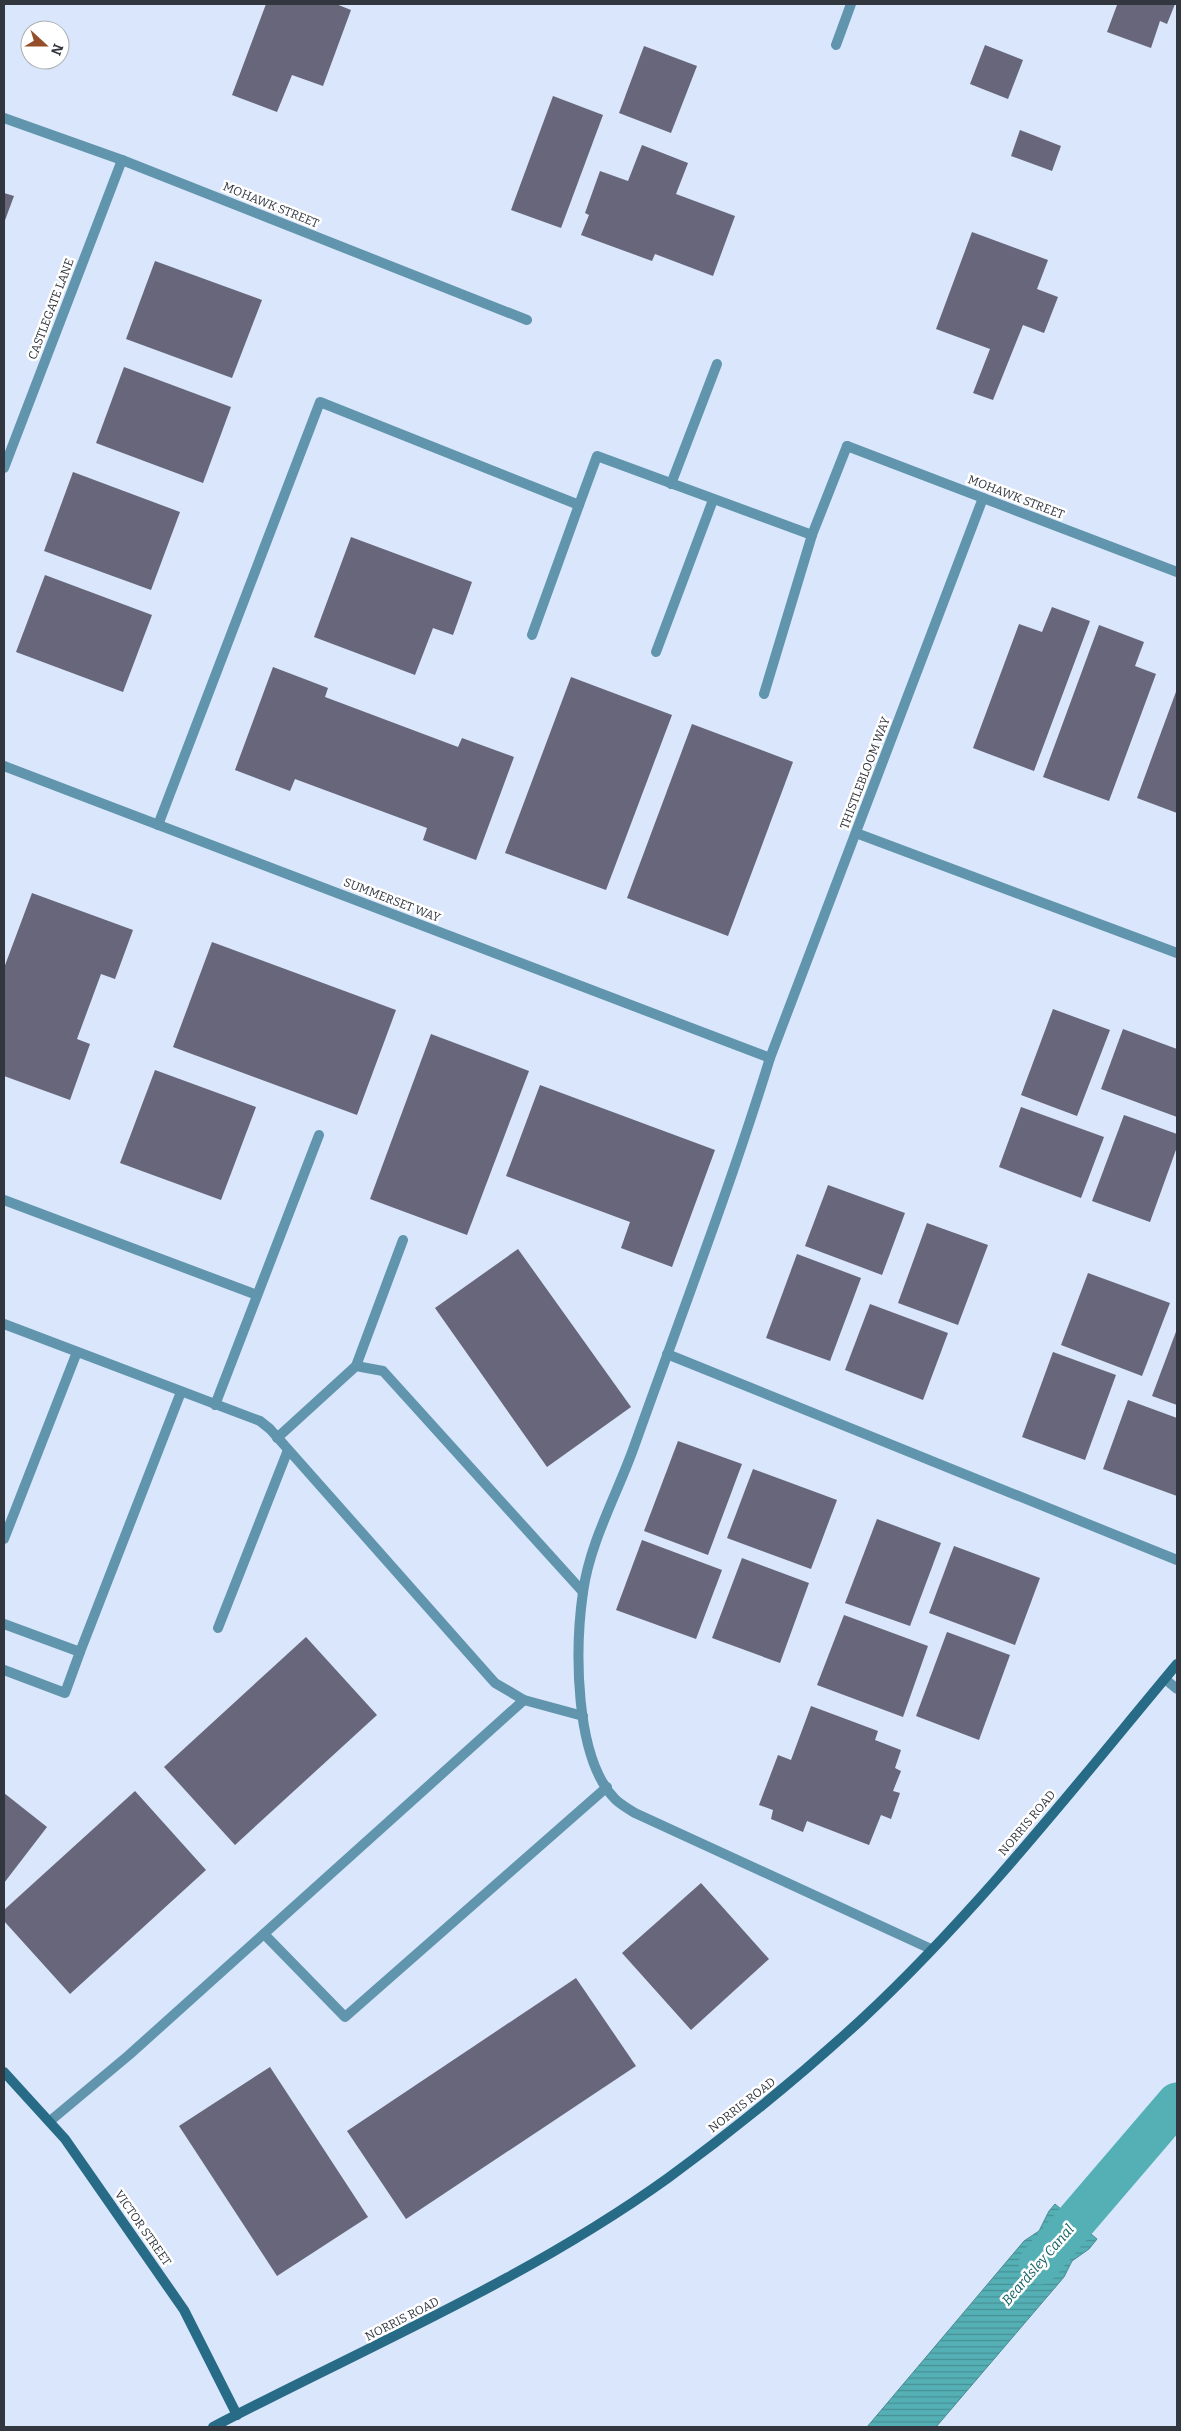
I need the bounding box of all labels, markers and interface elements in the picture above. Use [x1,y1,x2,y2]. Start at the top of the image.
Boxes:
north arrow [20,20,70,70]
text: N [47,41,67,58]
street label: MOHAWK STREET [221,179,321,231]
street label: CASTLEGATE LANE [25,256,77,362]
street label: MOHAWK STREET [966,472,1066,522]
street label: THISTLEBLOOM WAY [837,715,893,831]
street label: SUMMERSET WAY [342,875,443,925]
street label: NORRIS ROAD [996,1788,1058,1858]
street label: NORRIS ROAD [706,2075,778,2135]
street label: VICTOR STREET [112,2188,174,2268]
water label: Beardsley Canal [998,2221,1078,2309]
street label: NORRIS ROAD [363,2294,441,2344]

